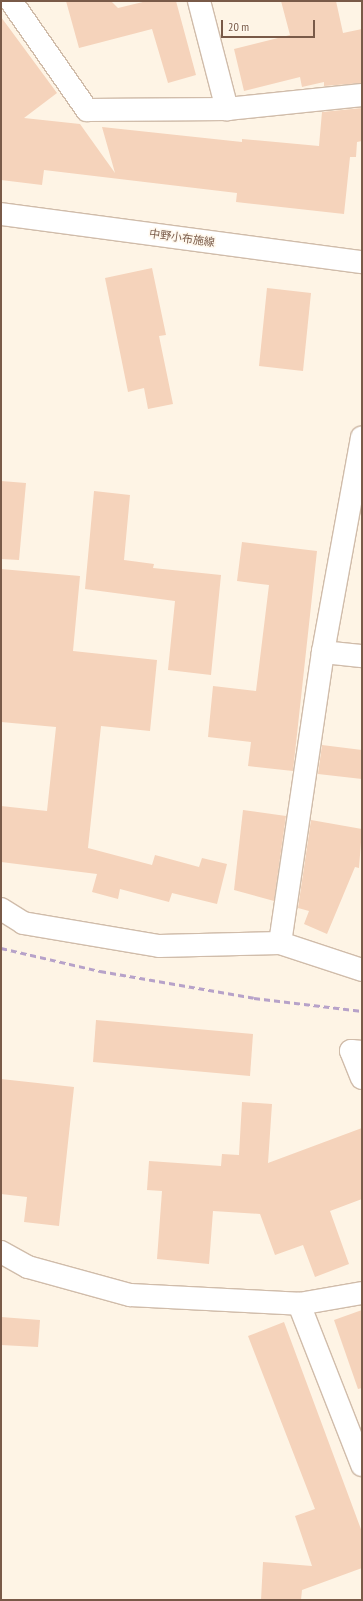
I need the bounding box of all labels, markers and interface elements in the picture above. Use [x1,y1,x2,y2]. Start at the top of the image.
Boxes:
scale bar [223,12,317,38]
text: 20 m [228,19,249,34]
street label: 中野小布施線 [148,227,216,249]

